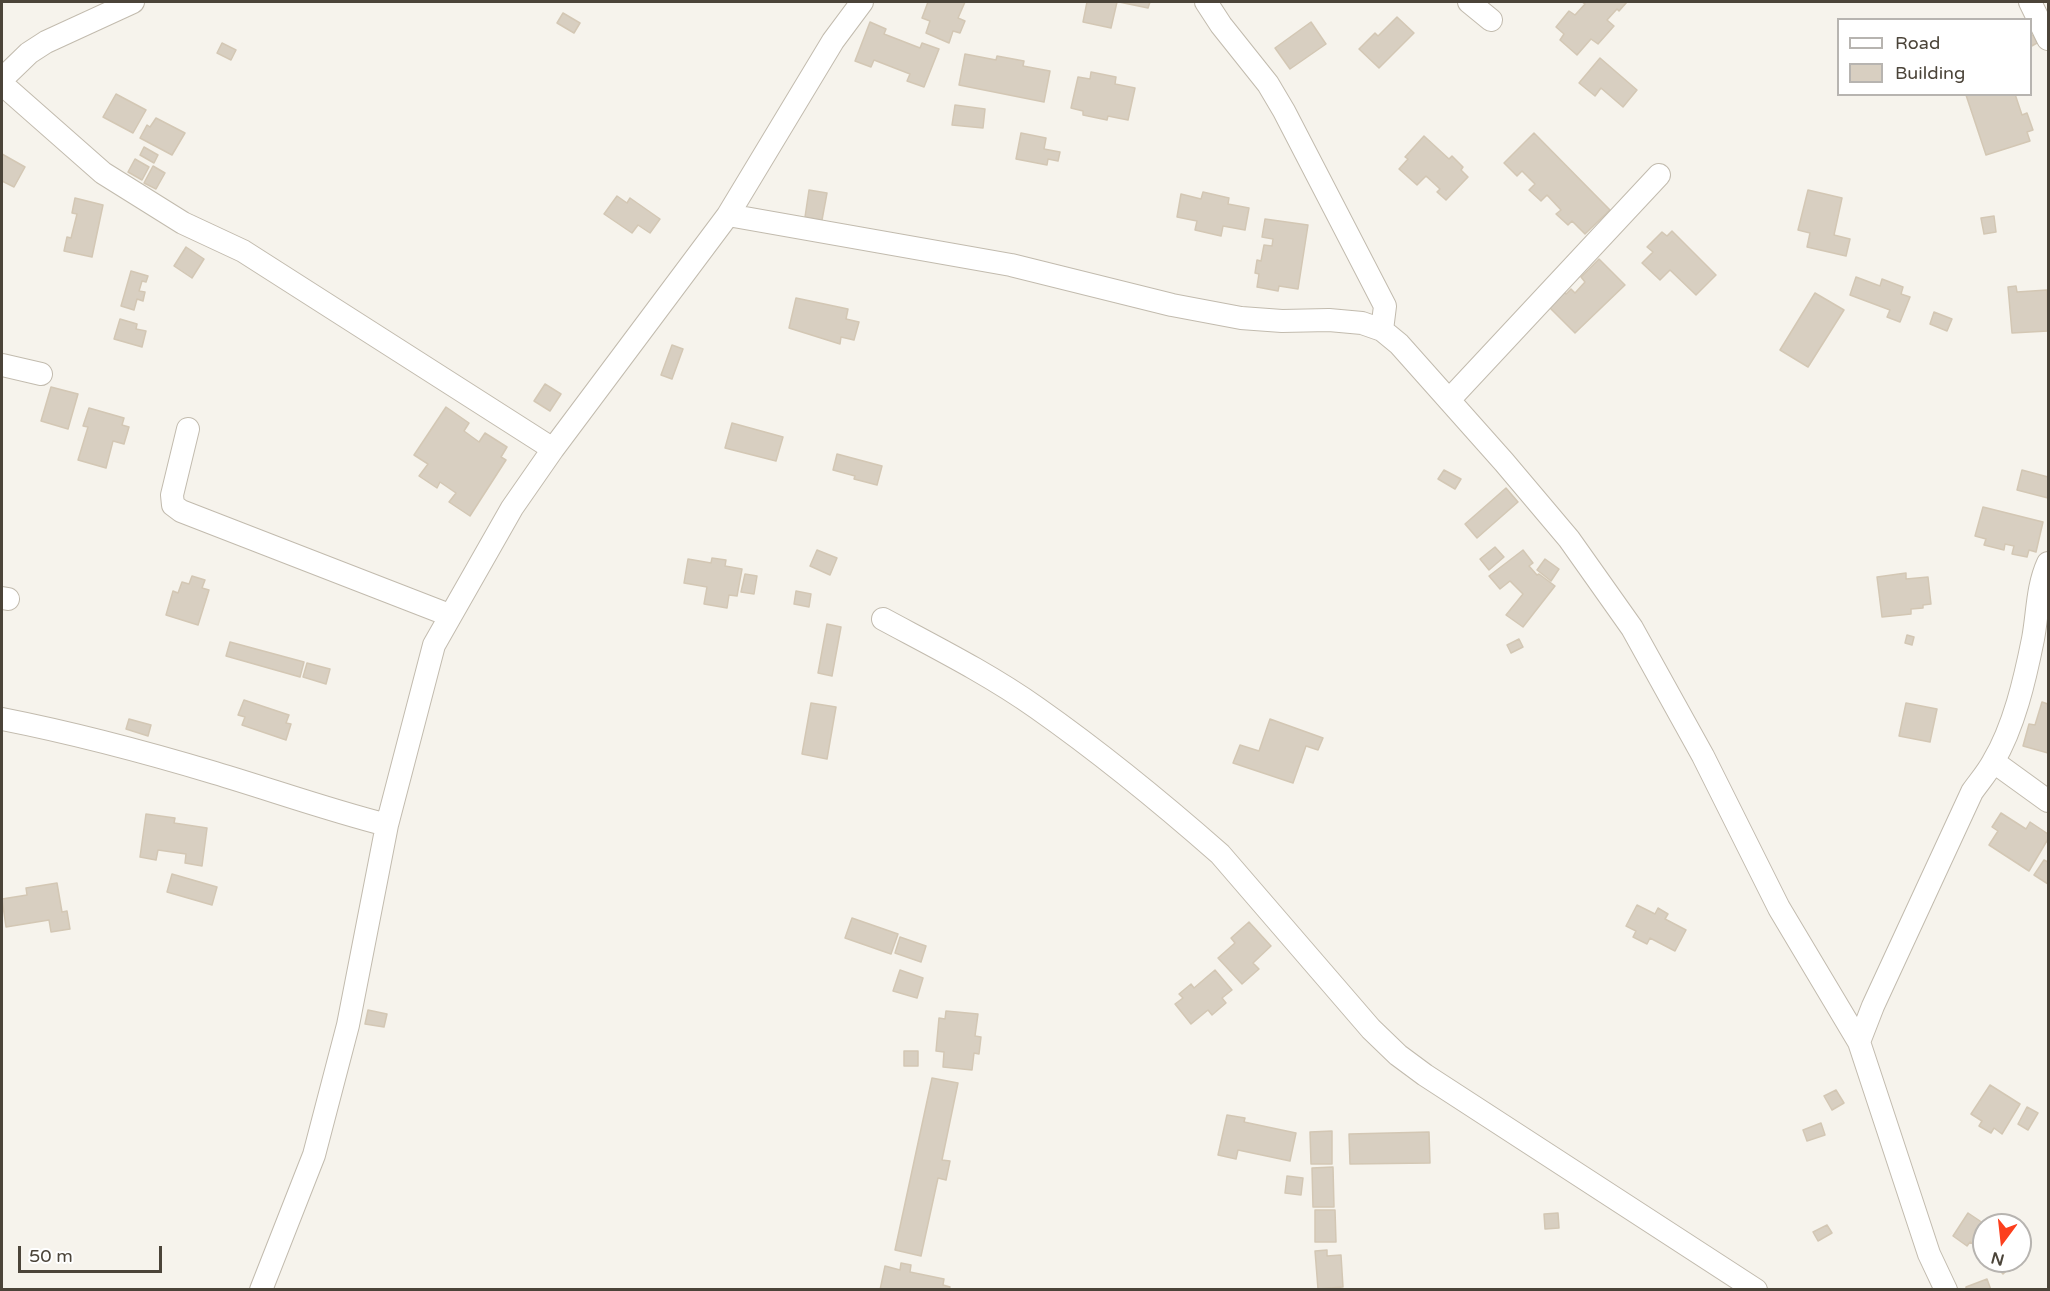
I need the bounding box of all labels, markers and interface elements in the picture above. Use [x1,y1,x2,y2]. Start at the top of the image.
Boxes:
legend [1837,18,2032,96]
text: Road [1895,32,1940,54]
text: Building [1895,62,1965,84]
north arrow [1972,1213,2032,1273]
scale bar [21,1234,165,1272]
text: 50 m [29,1245,73,1267]
text: N [1989,1247,2007,1270]

